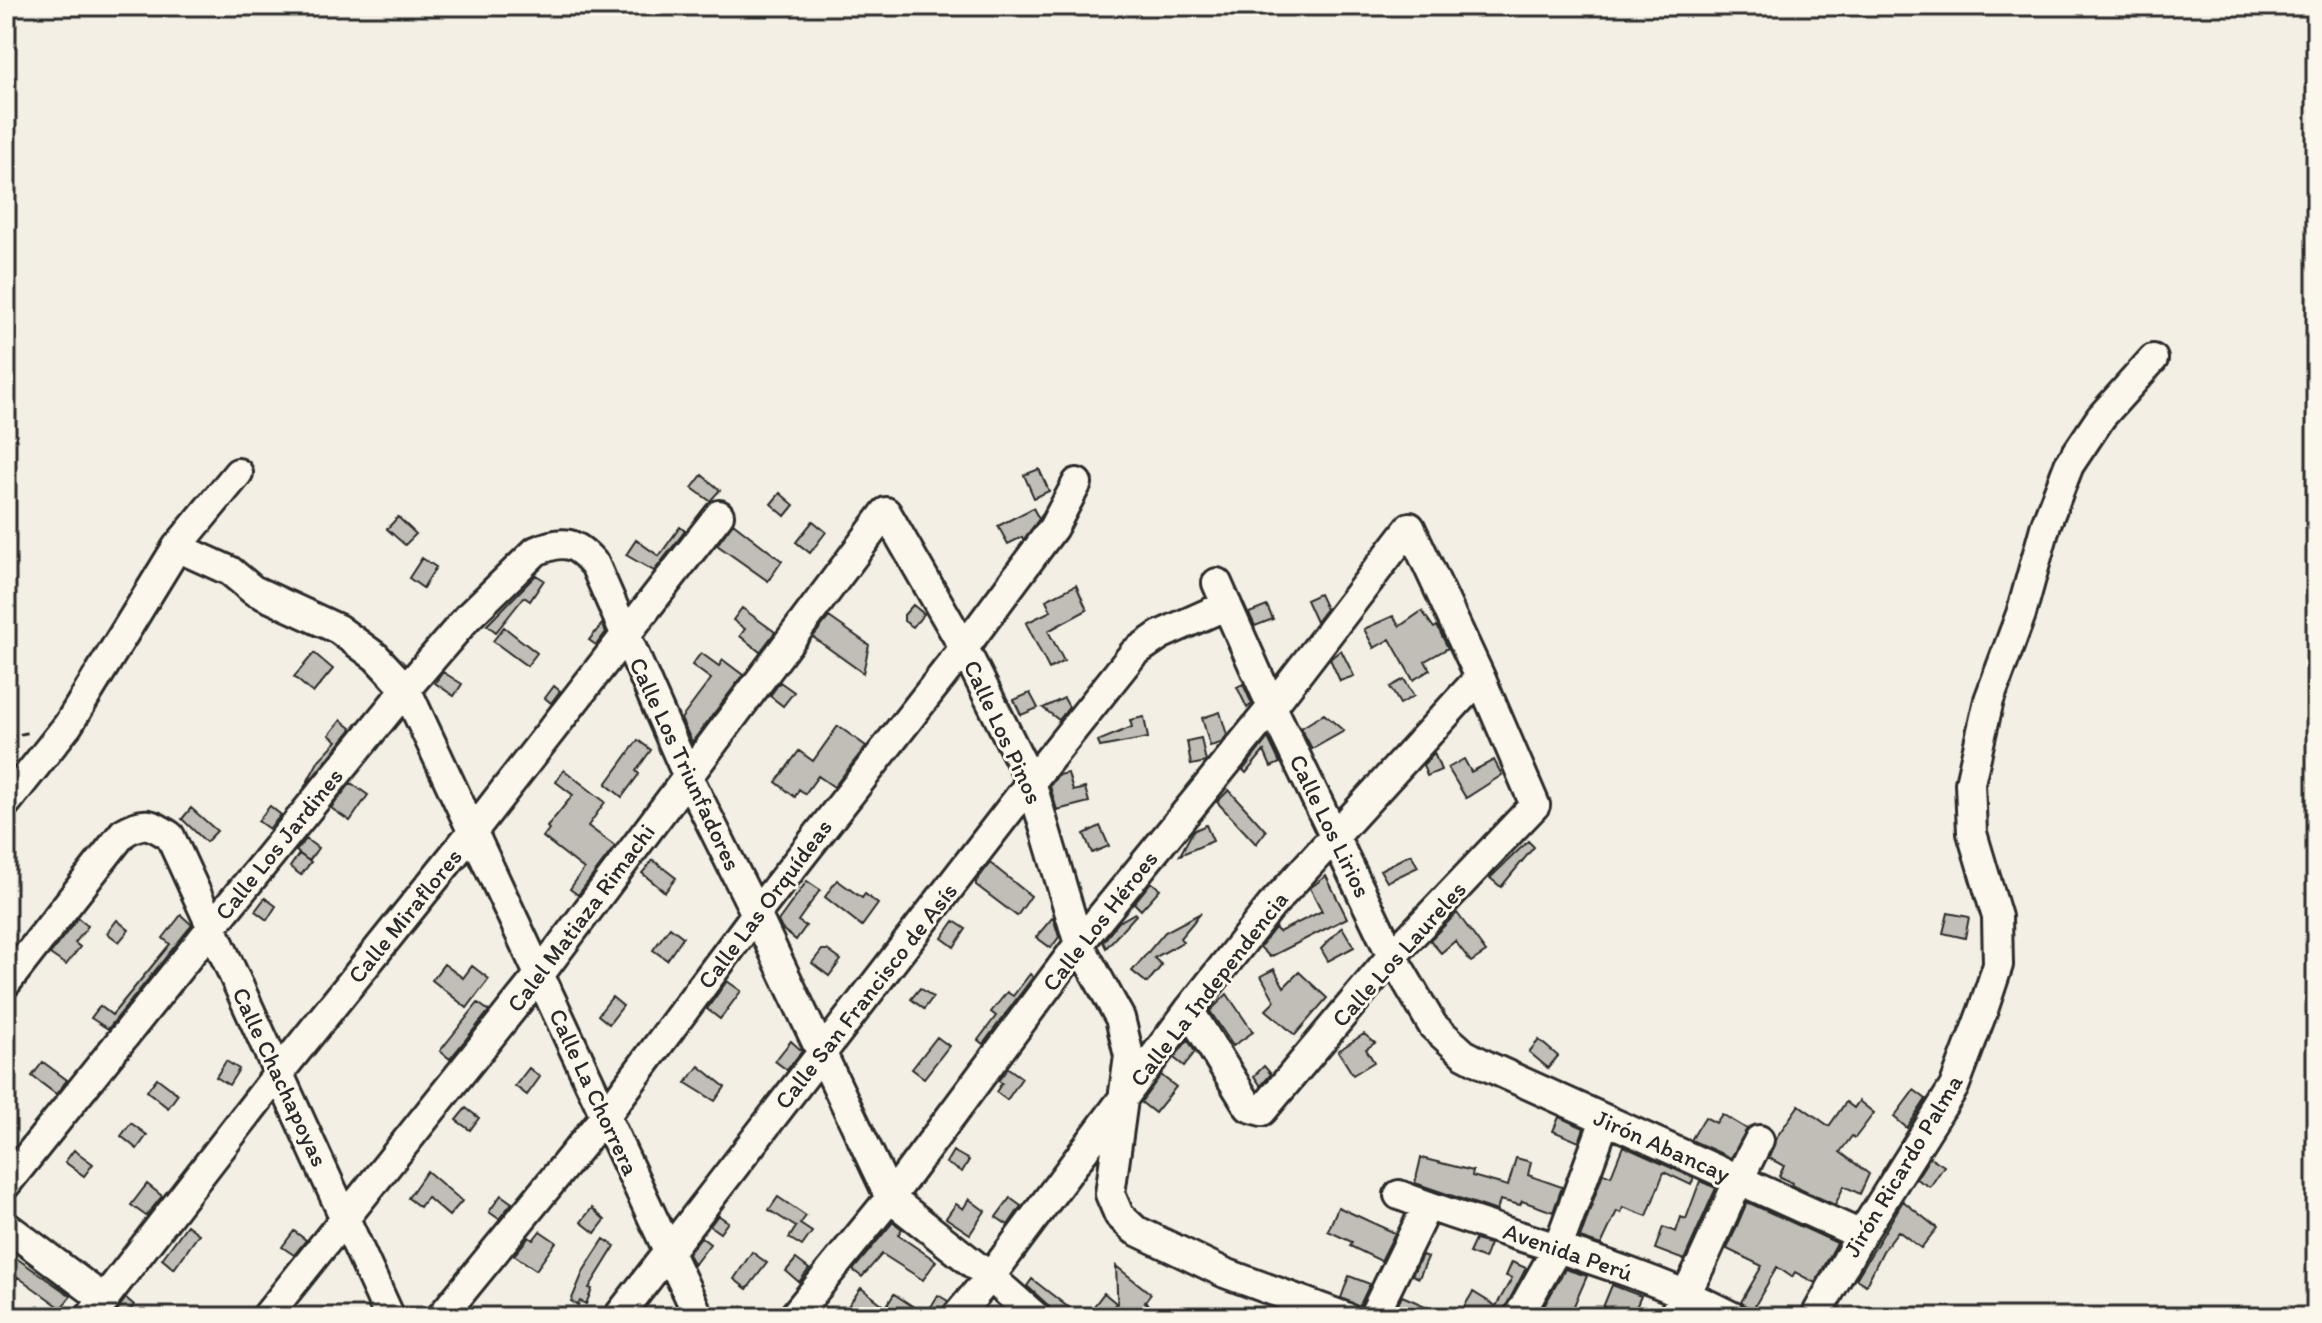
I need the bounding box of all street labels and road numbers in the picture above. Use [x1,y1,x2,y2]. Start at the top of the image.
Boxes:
street label: Calle Los Triunfadores [623,652,748,875]
street label: Calle Los Pinos [957,655,1049,808]
street label: Calle Los Lirios [1283,749,1378,902]
street label: Calle Los Jardines [208,762,349,926]
street label: Calle Las Orquídeas [691,813,838,994]
street label: Calel Matiaza Rimachi [500,818,661,1018]
street label: Calle Miraflores [341,842,468,989]
street label: Calle Los Héroes [1036,844,1164,997]
street label: Calle Los Laureles [1325,875,1472,1033]
street label: Calle San Francisco de Asís [768,877,963,1115]
street label: Calle La Independencia [1123,885,1294,1092]
street label: Calle Chachapoyas [226,983,335,1171]
street label: Calle La Chorrera [543,1004,646,1180]
street label: Jirón Ricardo Palma [1837,1069,1969,1262]
street label: Jirón Abancay [1590,1103,1735,1189]
street label: Avenida Perú [1500,1216,1637,1287]

